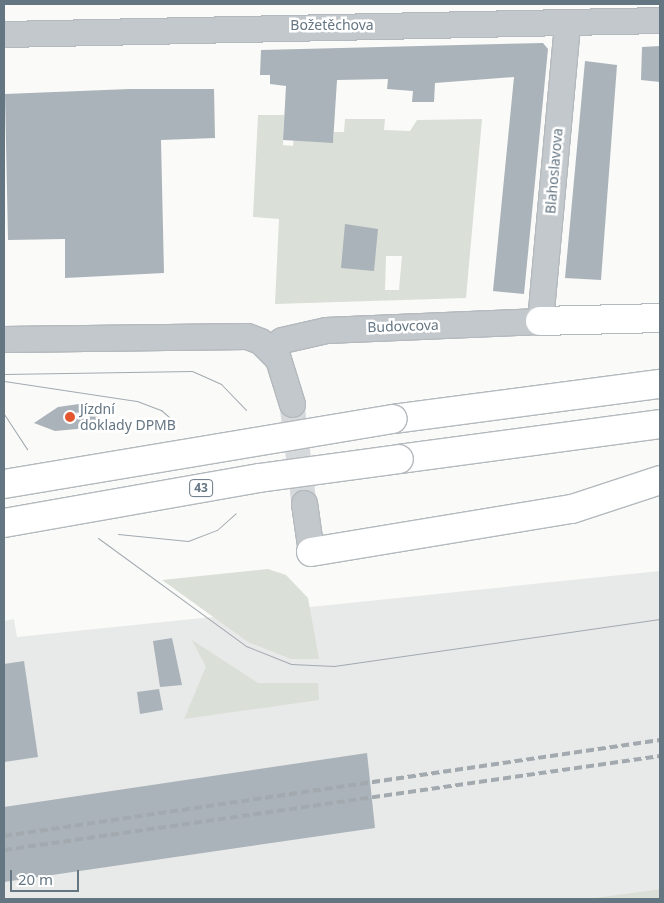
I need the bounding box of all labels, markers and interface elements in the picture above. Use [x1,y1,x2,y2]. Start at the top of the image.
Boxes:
street label: Božetěchova [290,17,374,33]
street label: Blahoslavova [542,127,566,215]
street label: Budovcova [367,316,439,336]
place label: Jízdní doklady DPMB [80,401,176,434]
marker: Jízdní doklady DPMB [64,411,76,423]
road number: 43 [188,478,214,498]
scale bar [12,860,81,892]
text: 20 m [18,869,53,889]

